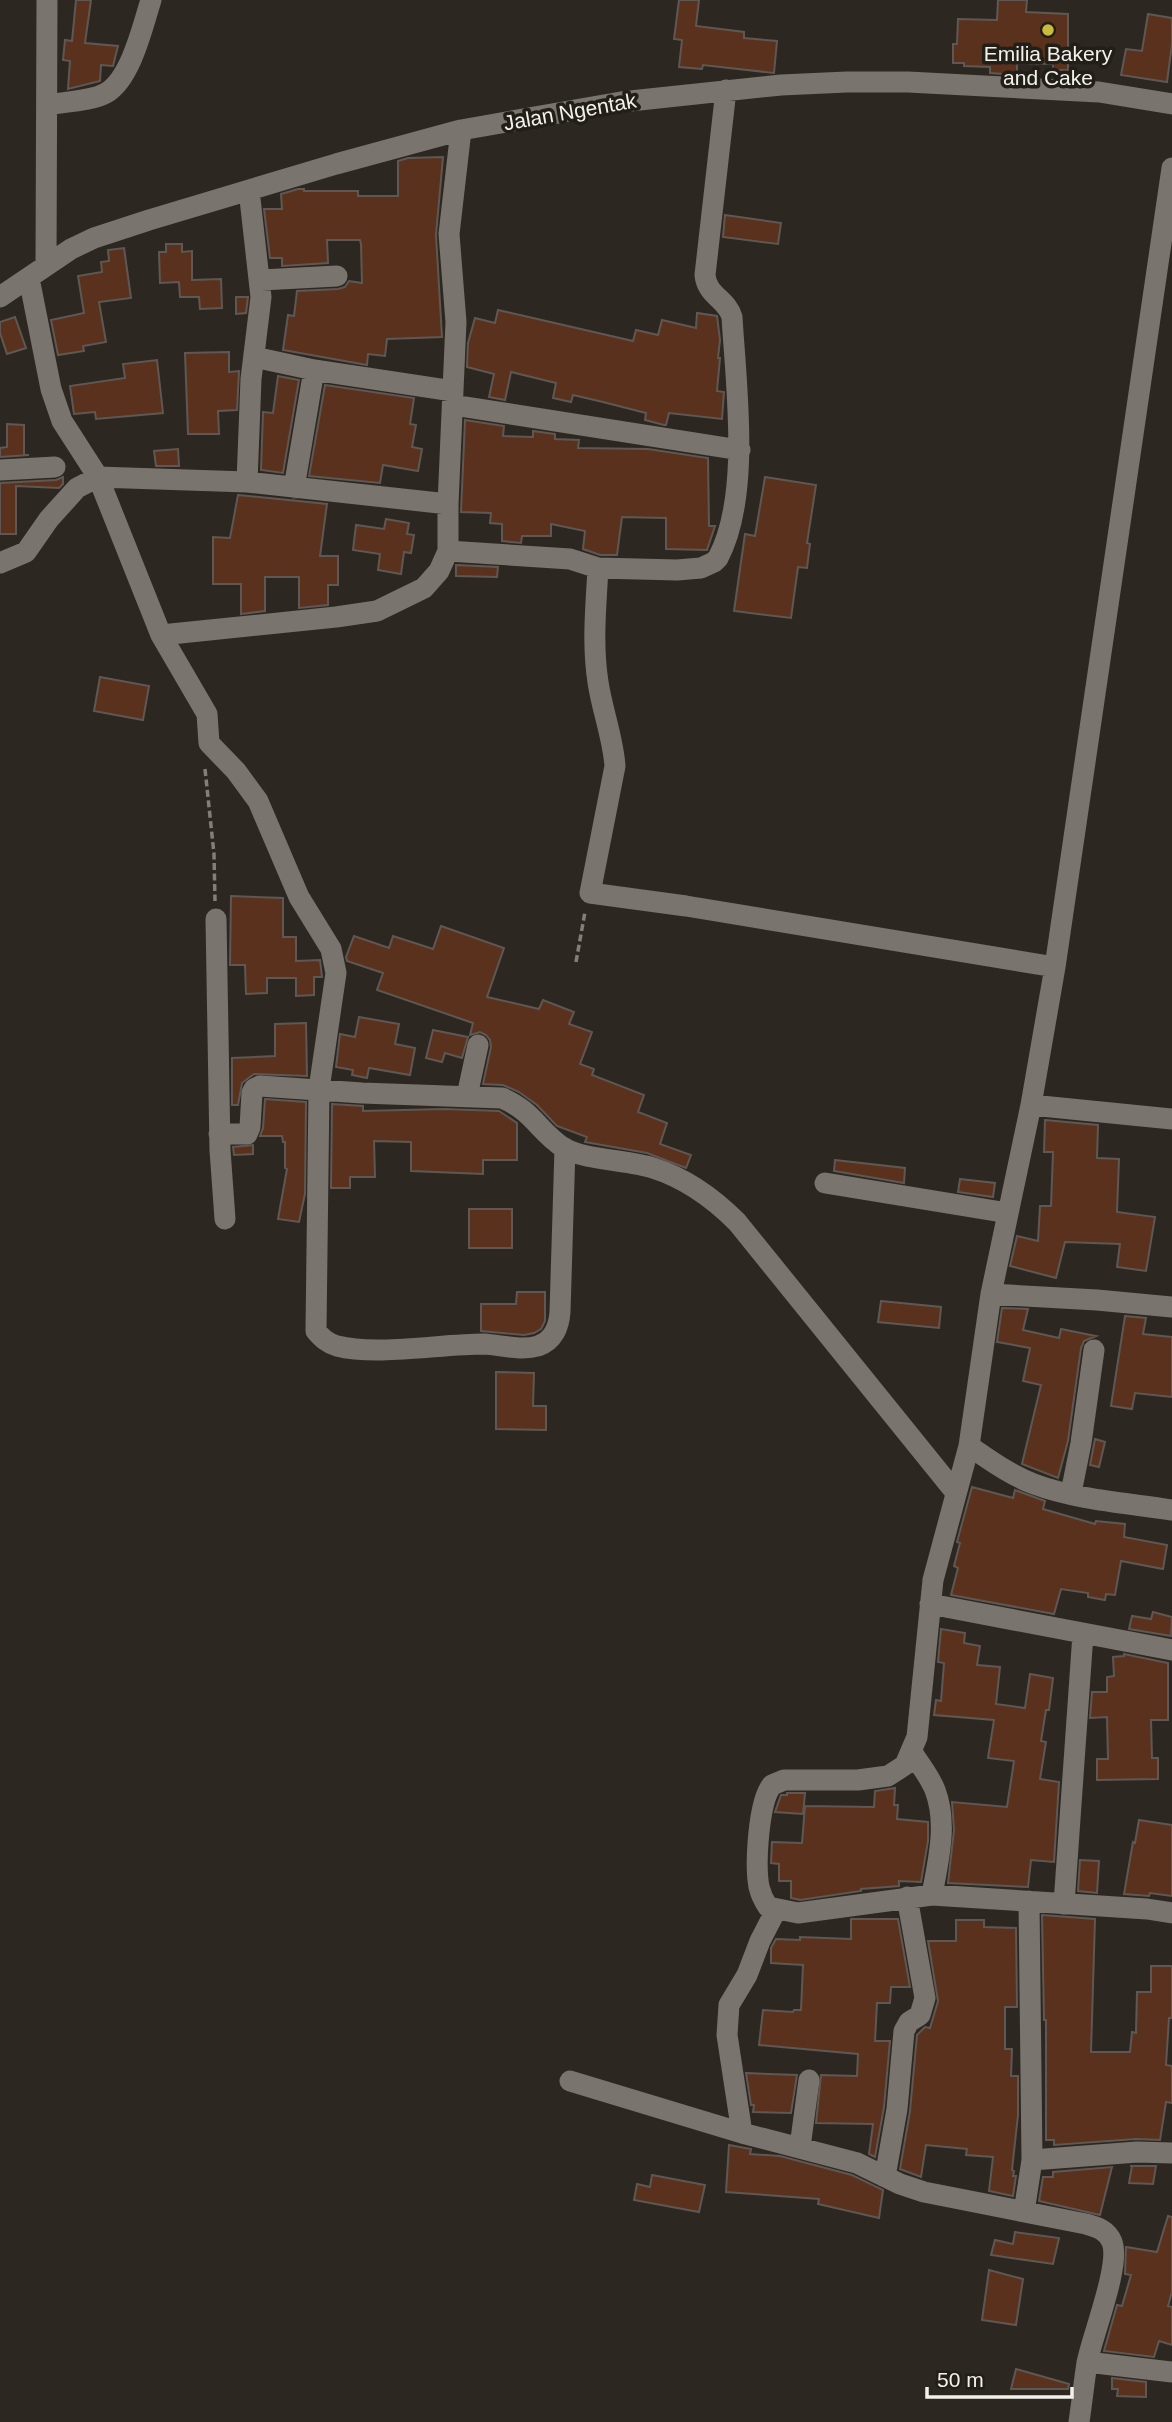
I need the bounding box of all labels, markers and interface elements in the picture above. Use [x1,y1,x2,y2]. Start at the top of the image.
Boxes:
marker: Emilia Bakery and Cake [1040,22,1056,38]
place label: Emilia Bakery and Cake [984,42,1113,89]
street label: Jalan Ngentak [502,88,639,134]
scale bar [927,2356,1072,2400]
text: 50 m [937,2368,984,2391]

